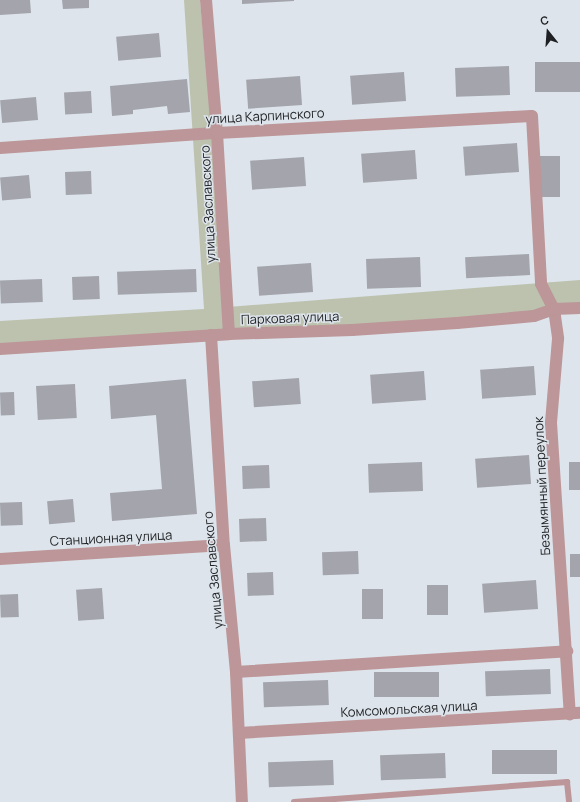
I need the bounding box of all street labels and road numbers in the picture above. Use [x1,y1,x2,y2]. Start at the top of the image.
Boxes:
street label: улица Карпинского [205,105,325,127]
street label: улица Заславского [197,145,219,263]
street label: Парковая улица [240,308,340,328]
street label: Безымянный переулок [531,416,553,556]
street label: улица Заславского [200,511,226,629]
street label: Станционная улица [49,527,173,549]
street label: Комсомольская улица [340,698,478,720]

